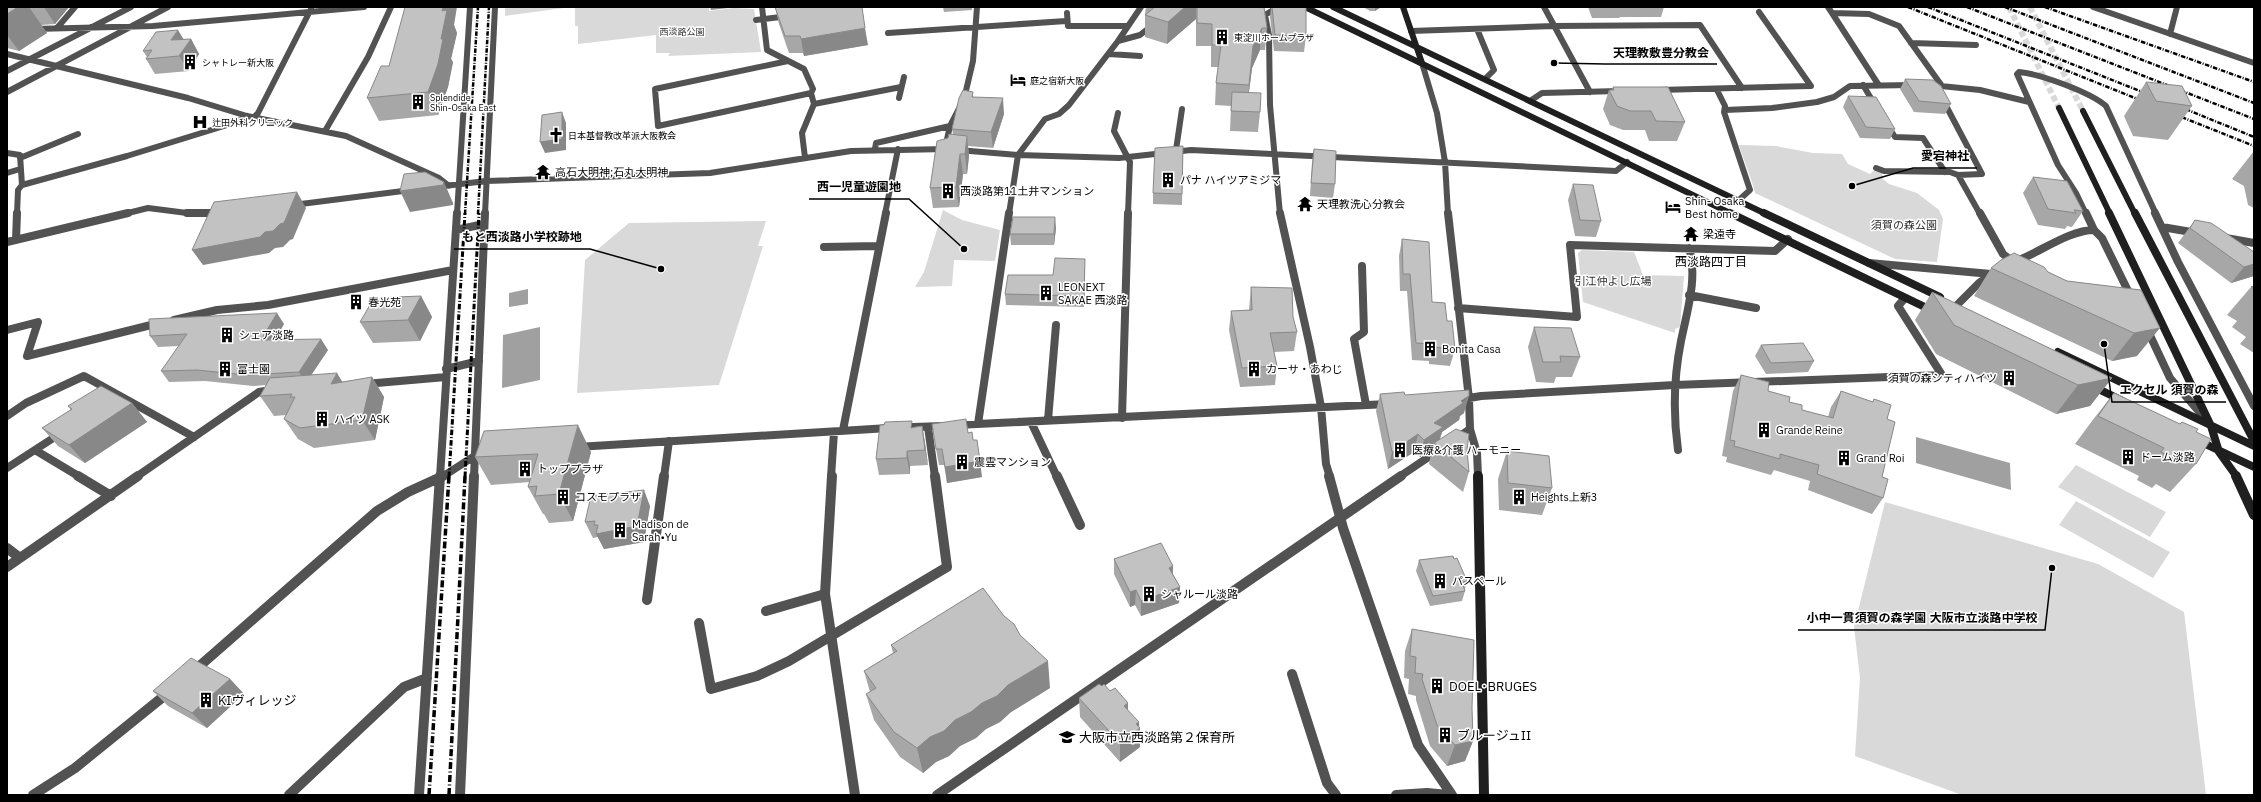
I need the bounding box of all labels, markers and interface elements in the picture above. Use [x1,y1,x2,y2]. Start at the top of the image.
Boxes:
park label: 西淡路公園 [659,26,705,37]
building icon: 東淀川ホームプラザ [1213,28,1231,46]
place label: 東淀川ホームプラザ [1234,32,1314,43]
callout: 天理教敷豊分教会 [1605,40,1717,64]
text: 天理教敷豊分教会 [1613,45,1709,60]
building icon: シャトレー新大阪 [181,53,199,71]
place label: シャトレー新大阪 [202,57,274,68]
hotel icon: 庭之宿新大阪 [1009,71,1027,89]
place label: 庭之宿新大阪 [1030,75,1084,86]
place label: Splendide Shin-Osaka East [430,92,496,113]
building icon: Splendide Shin-Osaka East [409,93,427,111]
hospital icon: 辻田外科クリニック [191,113,209,131]
place label: 辻田外科クリニック [212,117,293,128]
church icon: 日本基督教改革派大阪教会 [547,126,565,144]
place label: 日本基督教改革派大阪教会 [568,130,676,141]
callout: 愛宕神社 [1913,144,1977,168]
text: 愛宕神社 [1921,148,1969,163]
temple icon: 高石大明神;石丸大明神 [534,163,552,181]
place label: 高石大明神;石丸大明神 [555,165,668,179]
building icon: パナ ハイツアミジマ [1159,171,1177,189]
place label: パナ ハイツアミジマ [1180,173,1281,187]
callout: 西一児童遊園地 [809,175,909,199]
text: 西一児童遊園地 [817,179,901,194]
building icon: 西淡路第11土井マンション [939,182,957,200]
place label: 西淡路第11土井マンション [960,184,1094,198]
place label: Shin- Osaka Best home [1685,194,1744,221]
temple icon: 天理教洗心分教会 [1296,195,1314,213]
place label: 天理教洗心分教会 [1317,197,1405,211]
hotel icon: Shin- Osaka Best home [1664,198,1682,216]
park label: 須賀の森公園 [1871,218,1937,232]
callout: もと西淡路小学校跡地 [454,225,590,249]
temple icon: 梁遠寺 [1682,225,1700,243]
place label: 梁遠寺 [1703,227,1736,241]
text: もと西淡路小学校跡地 [462,229,582,244]
district label: 西淡路四丁目 [1675,254,1747,269]
park label: 引江仲よし広場 [1575,274,1652,288]
place label: LEONEXT SAKAE 西淡路 [1058,280,1127,307]
building icon: LEONEXT SAKAE 西淡路 [1037,284,1055,302]
building icon: 春光苑 [347,293,365,311]
place label: 春光苑 [368,295,401,309]
building icon: シェア淡路 [218,326,236,344]
place label: シェア淡路 [239,328,294,342]
building icon: Bonita Casa [1421,340,1439,358]
place label: Bonita Casa [1442,342,1501,356]
building icon: 富士園 [216,360,234,378]
building icon: カーサ・あわじ [1245,360,1263,378]
place label: 富士園 [237,362,270,376]
place label: カーサ・あわじ [1266,362,1343,376]
building icon: 須賀の森シティハイツ [2000,369,2018,387]
place label: 須賀の森シティハイツ [1888,371,1997,385]
callout: エクセル 須賀の森 [2112,378,2226,402]
text: エクセル 須賀の森 [2120,382,2218,397]
building icon: ハイツ ASK [313,410,331,428]
place label: ハイツ ASK [334,412,390,426]
building icon: Grande Reine [1755,421,1773,439]
place label: Grande Reine [1776,423,1843,437]
building icon: 医療&介護 ハーモニー [1391,441,1409,459]
place label: 医療&介護 ハーモニー [1412,443,1521,457]
building icon: ドーム淡路 [2119,448,2137,466]
building icon: Grand Roi [1835,449,1853,467]
place label: ドーム淡路 [2140,450,2195,464]
place label: Grand Roi [1856,451,1905,465]
building icon: 震雲マンション [953,453,971,471]
place label: 震雲マンション [974,455,1051,469]
building icon: トッププラザ [516,460,534,478]
place label: トッププラザ [537,462,603,476]
building icon: コスモプラザ [554,488,572,506]
building icon: Heights上新3 [1510,488,1528,506]
place label: コスモプラザ [575,490,641,504]
place label: Heights上新3 [1531,490,1597,504]
place label: Madison de Sarah•Yu [632,517,689,544]
building icon: Madison de Sarah•Yu [611,521,629,539]
building icon: パスペール [1431,572,1449,590]
place label: パスペール [1452,574,1506,588]
building icon: シャルール淡路 [1140,585,1158,603]
place label: シャルール淡路 [1161,587,1238,601]
callout: 小中一貫須賀の森学園 大阪市立淡路中学校 [1798,606,2045,630]
text: 小中一貫須賀の森学園 大阪市立淡路中学校 [1807,610,2037,625]
building icon: DOEL･BRUGES [1428,677,1446,695]
place label: DOEL･BRUGES [1449,678,1537,695]
building icon: KIヴィレッジ [197,691,215,709]
place label: KIヴィレッジ [218,692,296,709]
building icon: ブルージュII [1436,726,1454,744]
place label: ブルージュII [1457,727,1531,744]
school or university icon: 大阪市立西淡路第２保育所 [1058,728,1076,746]
place label: 大阪市立西淡路第２保育所 [1079,729,1235,746]

